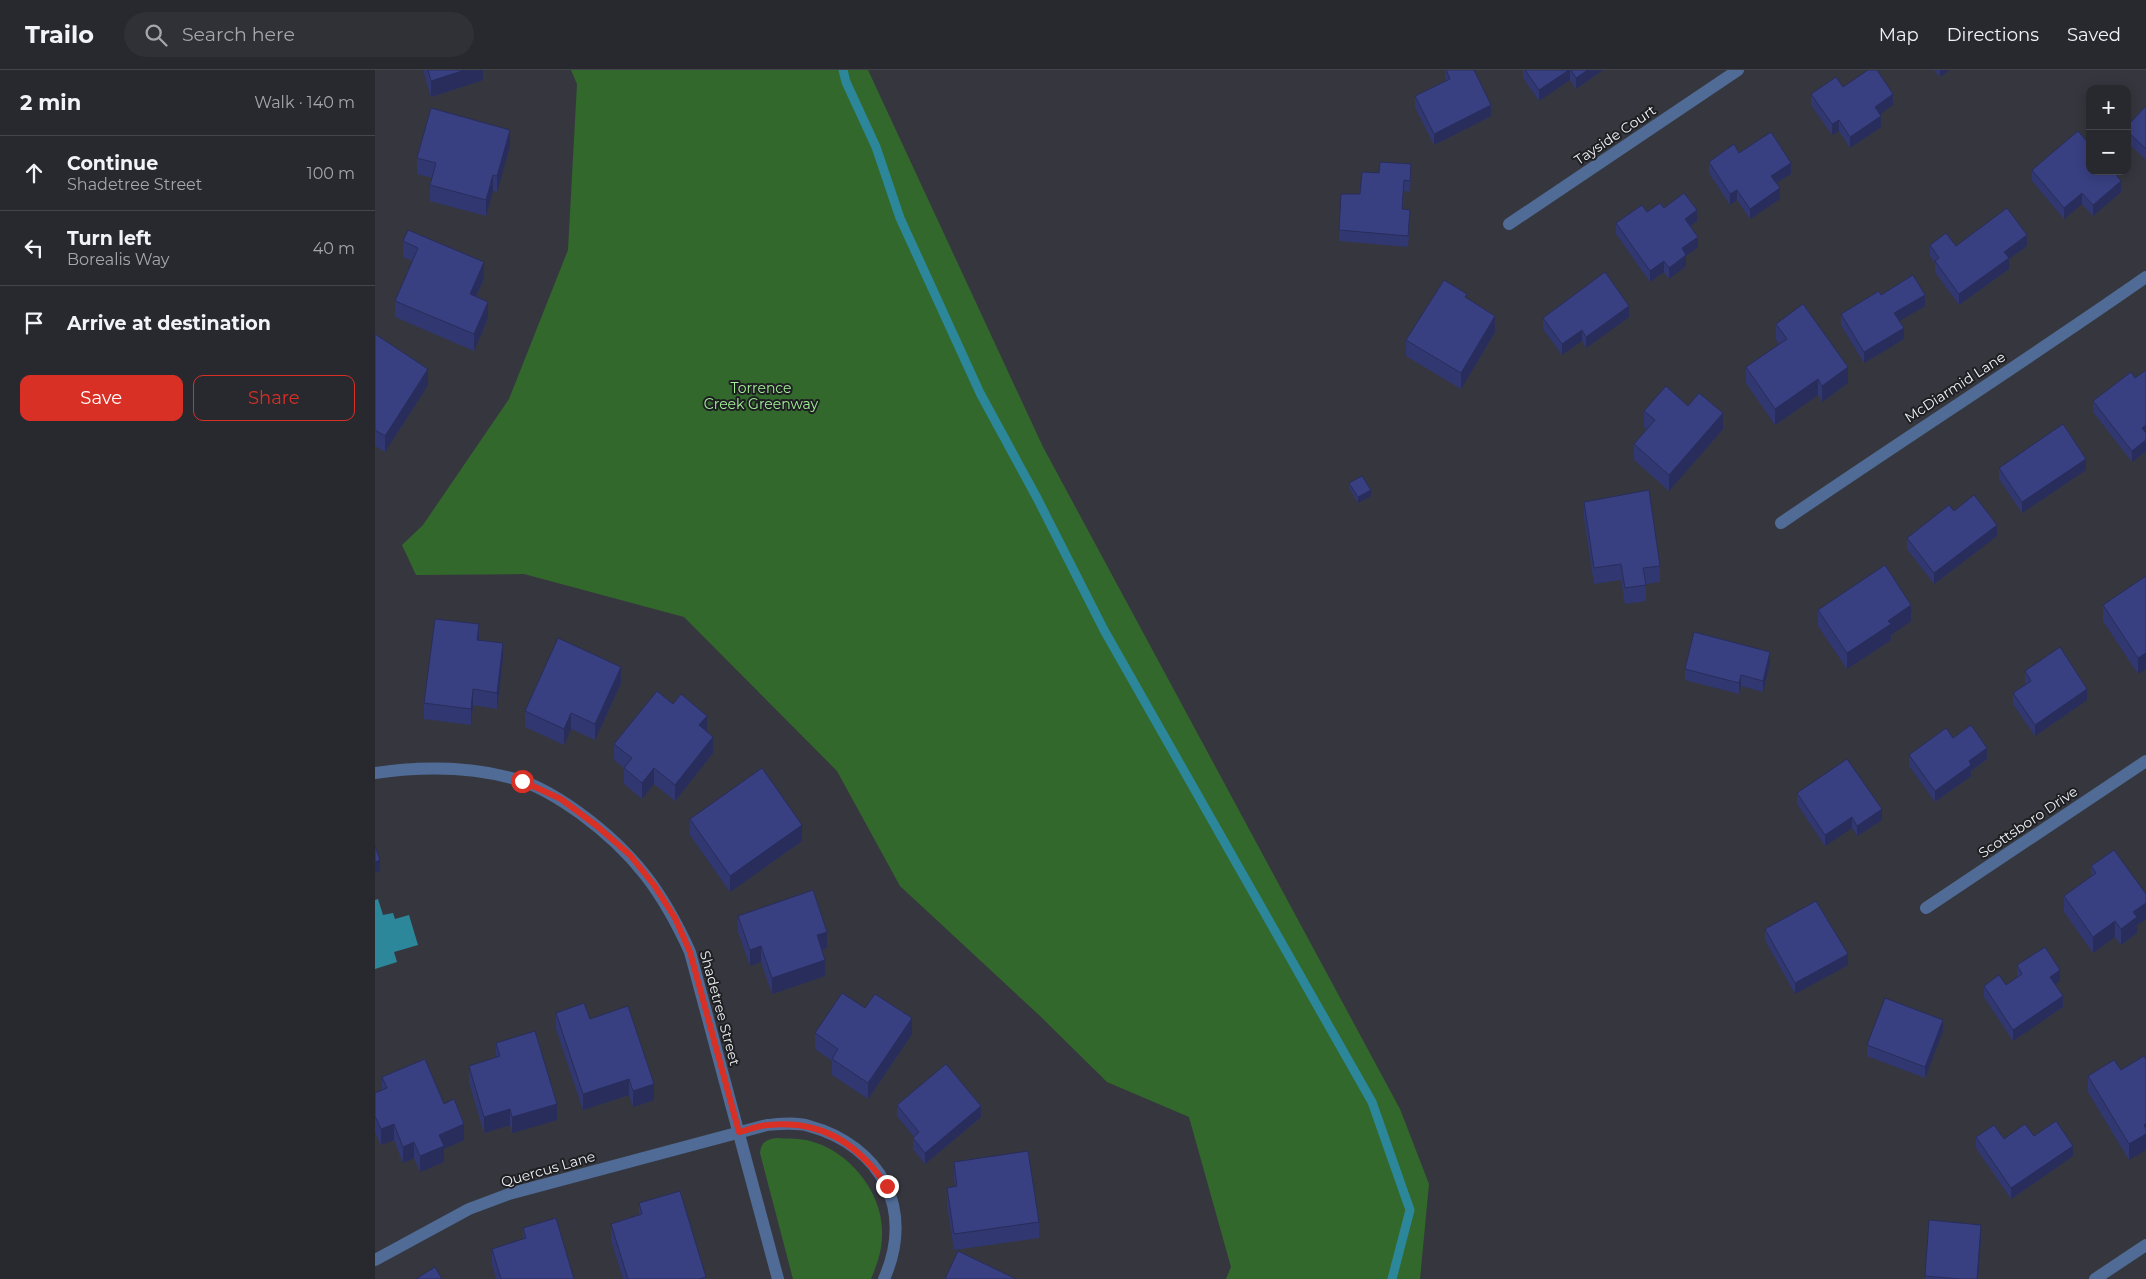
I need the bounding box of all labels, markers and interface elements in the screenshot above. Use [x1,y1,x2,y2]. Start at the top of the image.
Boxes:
search box [124,12,474,57]
text: Trailo [25,20,94,49]
icon: search [142,21,170,49]
text: Search here [182,23,295,46]
text: Map [1879,24,1919,46]
text: Directions [1947,24,2039,46]
text: Saved [2067,24,2121,46]
map controls [2086,85,2131,175]
button: + [2086,85,2131,130]
text: 2 min [20,90,81,115]
text: Walk · 140 m [254,93,355,112]
street label: Tayside Court [1571,101,1660,169]
button: − [2086,130,2131,175]
text: Continue [67,152,158,175]
icon: ahead [20,159,48,187]
text: 100 m [307,164,355,183]
text: Shadetree Street [67,175,202,194]
text: Turn left [67,227,152,250]
icon: left [20,234,48,262]
text: 40 m [313,239,355,258]
text: Borealis Way [67,250,169,269]
icon: arrive [20,309,48,337]
text: Arrive at destination [67,312,271,335]
street label: McDiarmid Lane [1901,348,2009,426]
button: Save [20,375,183,421]
button: Share [193,375,355,421]
park label: Torrence Creek Greenway [704,379,819,413]
route start [511,770,534,793]
street label: Scottsboro Drive [1975,782,2081,862]
street label: Shadetree Street [696,949,744,1068]
street label: Quercus Lane [499,1147,597,1191]
route end [876,1175,899,1198]

